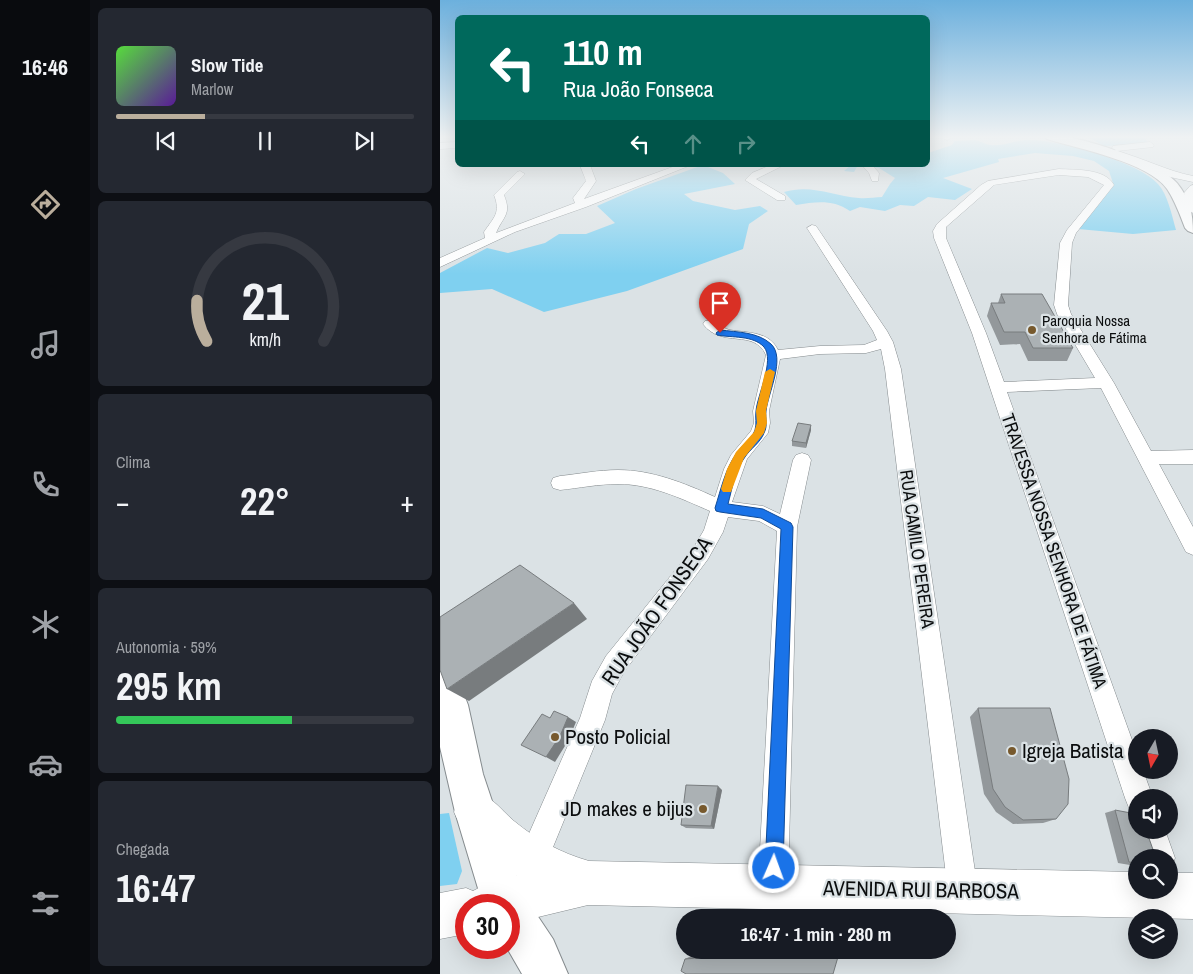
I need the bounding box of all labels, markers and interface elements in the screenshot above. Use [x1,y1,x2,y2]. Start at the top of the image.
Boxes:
text: 110 m [563,29,643,76]
icon: left [480,35,545,100]
text: 16:46 [22,52,68,82]
text: Slow Tide [191,52,263,78]
text: Rua João Fonseca [563,74,714,104]
text: Marlow [191,78,233,100]
icon: previous [152,127,180,155]
icon: pause [251,127,279,155]
icon: next [350,127,378,155]
icon: left [626,130,654,158]
icon: ahead [679,130,707,158]
icon: right [732,130,760,158]
icon: directions [28,187,63,222]
text: 21 [241,266,289,336]
pin [699,282,741,333]
icon: arrive [706,289,734,317]
place label: Paroquia Nossa Senhora de Fátima [1042,310,1147,348]
marker: Paroquia Nossa Senhora de Fátima [1026,324,1038,336]
icon: music [28,327,63,362]
text: km/h [249,328,281,352]
street label: TRAVESSA NOSSA SENHORA DE FÁTIMA [996,410,1113,692]
text: Clima [116,451,150,473]
icon: phone [28,467,63,502]
street label: RUA CAMILO PEREIRA [894,468,941,630]
text: 22° [240,476,290,527]
text: − [116,483,129,521]
text: + [401,483,414,521]
street label: RUA JOÃO FONSECA [594,530,719,691]
icon: climate [28,607,63,642]
text: Autonomia · 59% [116,636,217,658]
text: 295 km [116,661,222,712]
place label: Posto Policial [565,722,670,751]
north arrow [1128,729,1178,779]
map controls [1128,729,1178,959]
marker: Posto Policial [549,731,561,743]
place label: Igreja Batista [1022,736,1124,765]
marker: Igreja Batista [1006,745,1018,757]
icon: car [28,747,63,782]
button: sound [1128,789,1178,839]
place label: JD makes e bijus [561,794,693,823]
marker: JD makes e bijus [697,803,709,815]
text: Chegada [116,838,169,860]
position arrow [747,841,799,893]
button: search [1128,849,1178,899]
text: 16:47 [116,863,196,914]
street label: AVENIDA RUI BARBOSA [822,873,1020,906]
icon: filters [28,886,63,921]
speed limit sign: 30 [455,894,520,959]
button: layers [1128,909,1178,959]
text: 16:47 · 1 min · 280 m [741,921,891,947]

